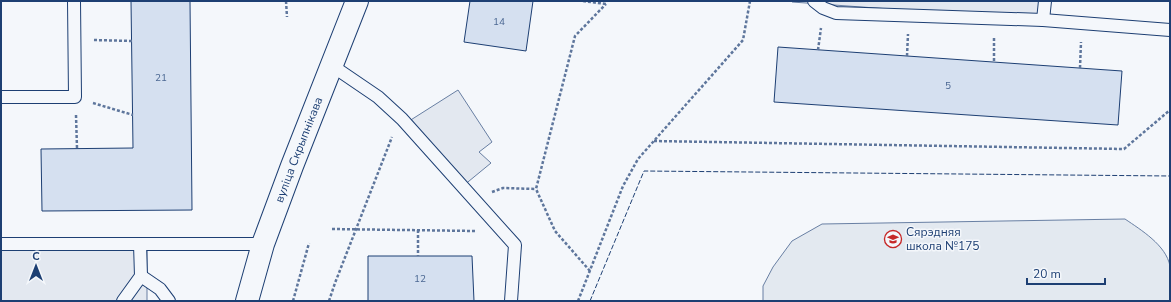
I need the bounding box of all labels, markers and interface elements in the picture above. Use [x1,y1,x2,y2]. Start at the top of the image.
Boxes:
house number: 14 [493,15,505,29]
house number: 21 [155,71,167,85]
house number: 5 [945,79,951,93]
street label: вуліца Скрыпнікава [271,95,326,205]
place label: Сярэдняя школа №175 [906,224,980,254]
school or university icon: Сярэдняя школа №175 [883,229,903,249]
north arrow [16,246,56,286]
text: С [32,249,40,264]
scale bar [1027,260,1105,286]
text: 20 m [1033,266,1061,282]
house number: 12 [414,272,426,286]

